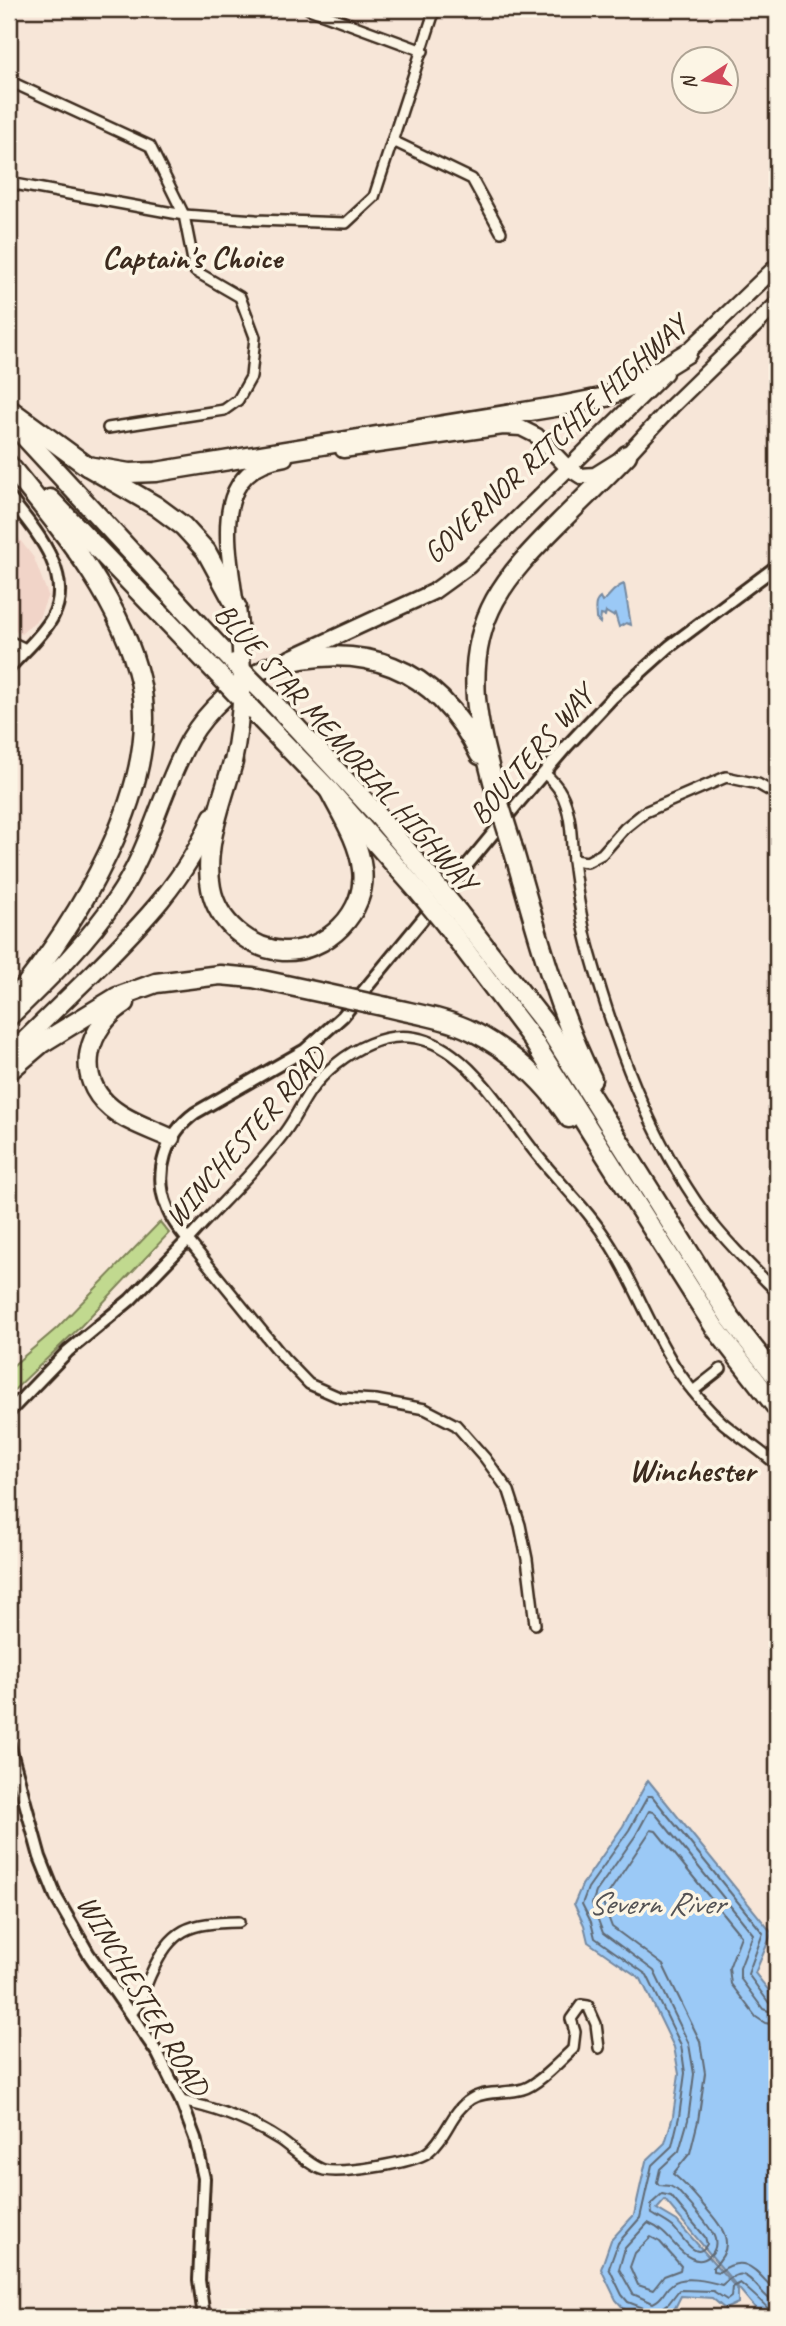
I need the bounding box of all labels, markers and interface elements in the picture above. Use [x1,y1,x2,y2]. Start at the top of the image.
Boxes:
north arrow [670,46,740,116]
text: N [676,72,702,92]
district label: Captain's Choice [102,237,284,278]
street label: GOVERNOR RITCHIE HIGHWAY [415,303,699,571]
street label: BLUE STAR MEMORIAL HIGHWAY [206,595,489,903]
street label: BOULTERS WAY [460,673,605,832]
street label: WINCHESTER ROAD [156,1037,336,1235]
district label: Winchester [629,1450,758,1491]
water label: Severn River [588,1883,728,1924]
street label: WINCHESTER ROAD [68,1888,219,2104]

